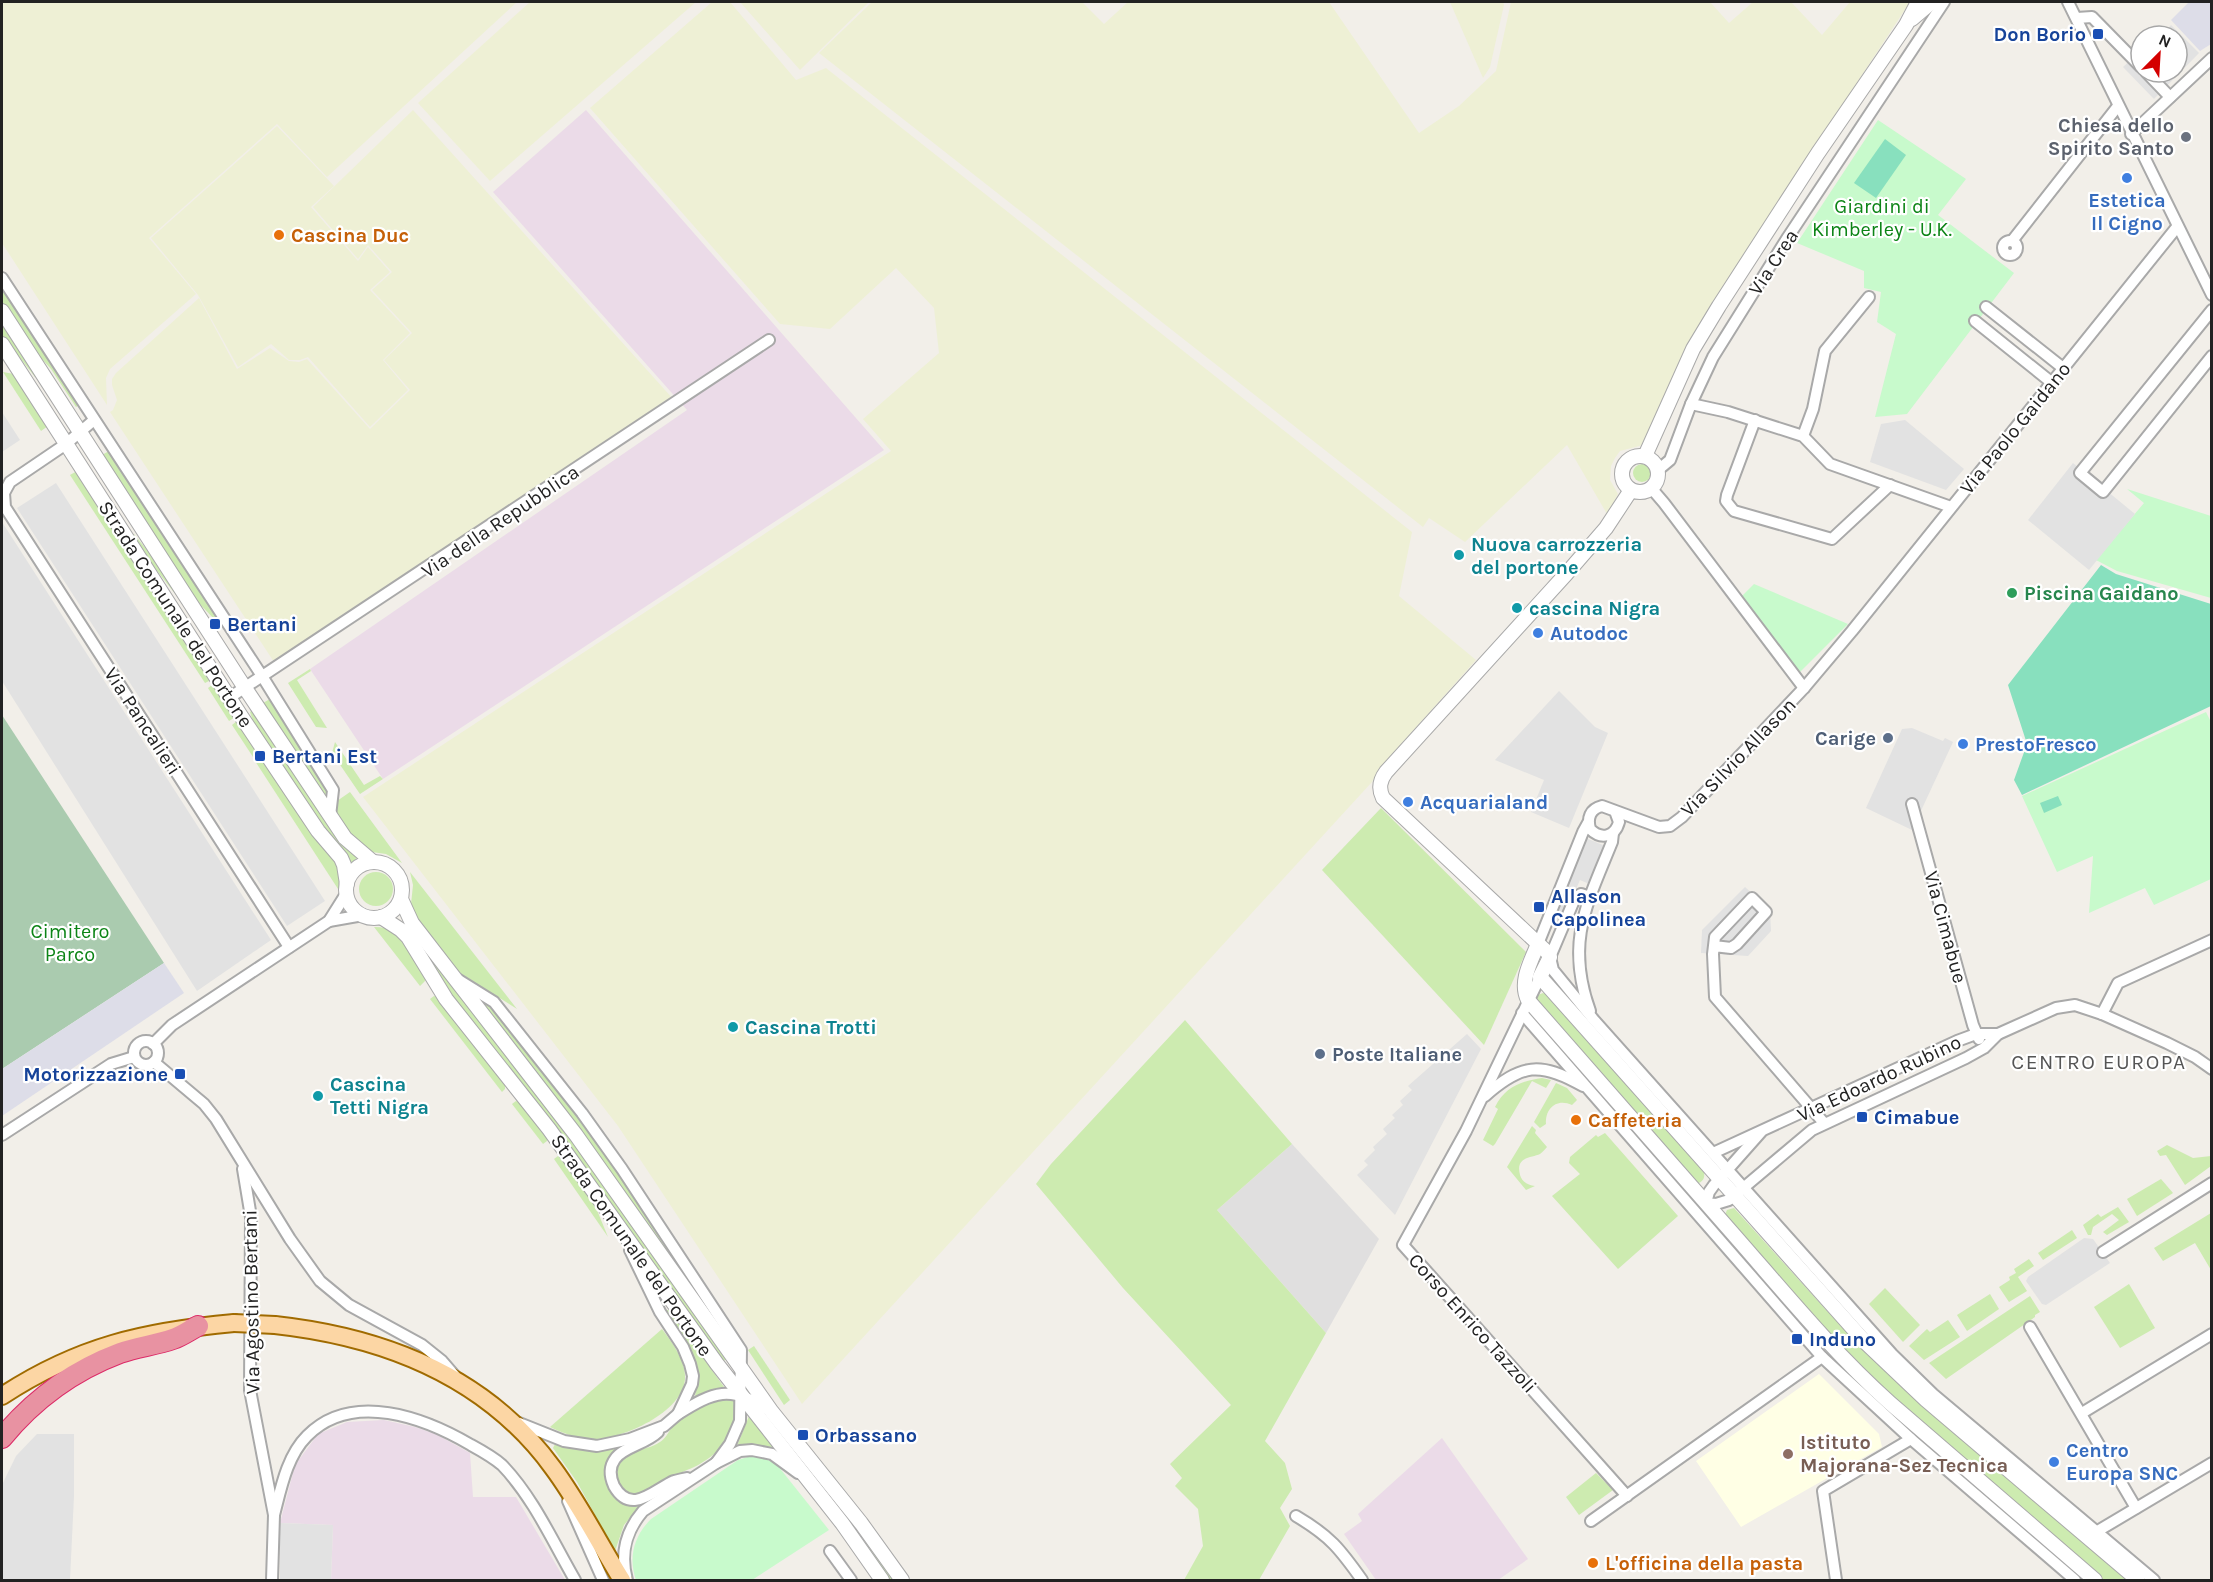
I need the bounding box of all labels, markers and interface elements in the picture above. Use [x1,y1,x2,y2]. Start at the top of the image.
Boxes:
place label: Don Borio [1993,23,2086,46]
north arrow [2129,24,2189,84]
marker: Don Borio [2091,27,2105,41]
text: N [2156,30,2174,52]
place label: Chiesa dello Spirito Santo [2048,114,2174,160]
marker: Chiesa dello Spirito Santo [2179,130,2193,144]
marker: Estetica Il Cigno [2120,171,2134,185]
place label: Estetica Il Cigno [2088,189,2166,235]
park label: Giardini di Kimberley - U.K. [1812,195,1952,241]
place label: Cascina Duc [291,224,409,247]
street label: Via Crea [1744,225,1803,299]
marker: Cascina Duc [272,228,286,242]
street label: Via Paolo Gaidano [1955,358,2076,499]
street label: Via della Repubblica [417,460,583,583]
street label: Strada Comunale del Portone [94,497,258,732]
place label: Nuova carrozzeria del portone [1471,533,1642,579]
marker: Nuova carrozzeria del portone [1452,548,1466,562]
place label: Piscina Gaidano [2024,582,2179,605]
marker: Piscina Gaidano [2005,586,2019,600]
place label: cascina Nigra [1529,597,1660,620]
marker: cascina Nigra [1510,601,1524,615]
place label: Bertani [227,613,297,636]
marker: Bertani [208,617,222,631]
place label: Autodoc [1550,622,1628,645]
marker: Autodoc [1531,626,1545,640]
street label: Via Pancalieri [99,663,186,779]
street label: Via Silvio Allason [1676,693,1801,821]
place label: Carige [1815,727,1876,750]
marker: Carige [1881,731,1895,745]
place label: PrestoFresco [1975,733,2097,756]
marker: PrestoFresco [1956,737,1970,751]
place label: Bertani Est [272,745,377,768]
marker: Bertani Est [253,749,267,763]
place label: Acquarialand [1420,791,1548,814]
marker: Acquarialand [1401,795,1415,809]
street label: Via Cimabue [1920,869,1972,986]
place label: Allason Capolinea [1551,885,1646,931]
marker: Allason Capolinea [1532,900,1546,914]
park label: Cimitero Parco [31,920,109,966]
place label: Cascina Trotti [745,1016,877,1039]
marker: Cascina Trotti [726,1020,740,1034]
street label: Via Edoardo Rubino [1794,1030,1965,1126]
place label: Poste Italiane [1332,1043,1462,1066]
marker: Poste Italiane [1313,1047,1327,1061]
district label: CENTRO EUROPA [2011,1050,2187,1074]
place label: Motorizzazione [23,1063,168,1086]
marker: Motorizzazione [173,1067,187,1081]
place label: Cascina Tetti Nigra [330,1073,429,1119]
marker: Cascina Tetti Nigra [311,1089,325,1103]
place label: Cimabue [1874,1106,1959,1129]
place label: Caffeteria [1588,1109,1682,1132]
marker: Cimabue [1855,1110,1869,1124]
marker: Caffeteria [1569,1113,1583,1127]
street label: Strada Comunale del Portone [546,1130,717,1361]
street label: Via Agostino Bertani [238,1209,265,1395]
street label: Corso Enrico Tazzoli [1404,1249,1541,1398]
place label: Induno [1809,1328,1876,1351]
marker: Induno [1790,1332,1804,1346]
place label: Orbassano [815,1424,917,1447]
marker: Orbassano [796,1428,810,1442]
place label: Istituto Majorana-Sez Tecnica [1800,1431,2008,1477]
place label: Centro Europa SNC [2066,1439,2178,1485]
marker: Istituto Majorana-Sez Tecnica [1781,1447,1795,1461]
marker: Centro Europa SNC [2047,1455,2061,1469]
place label: L'officina della pasta [1605,1552,1803,1575]
marker: L'officina della pasta [1586,1556,1600,1570]

